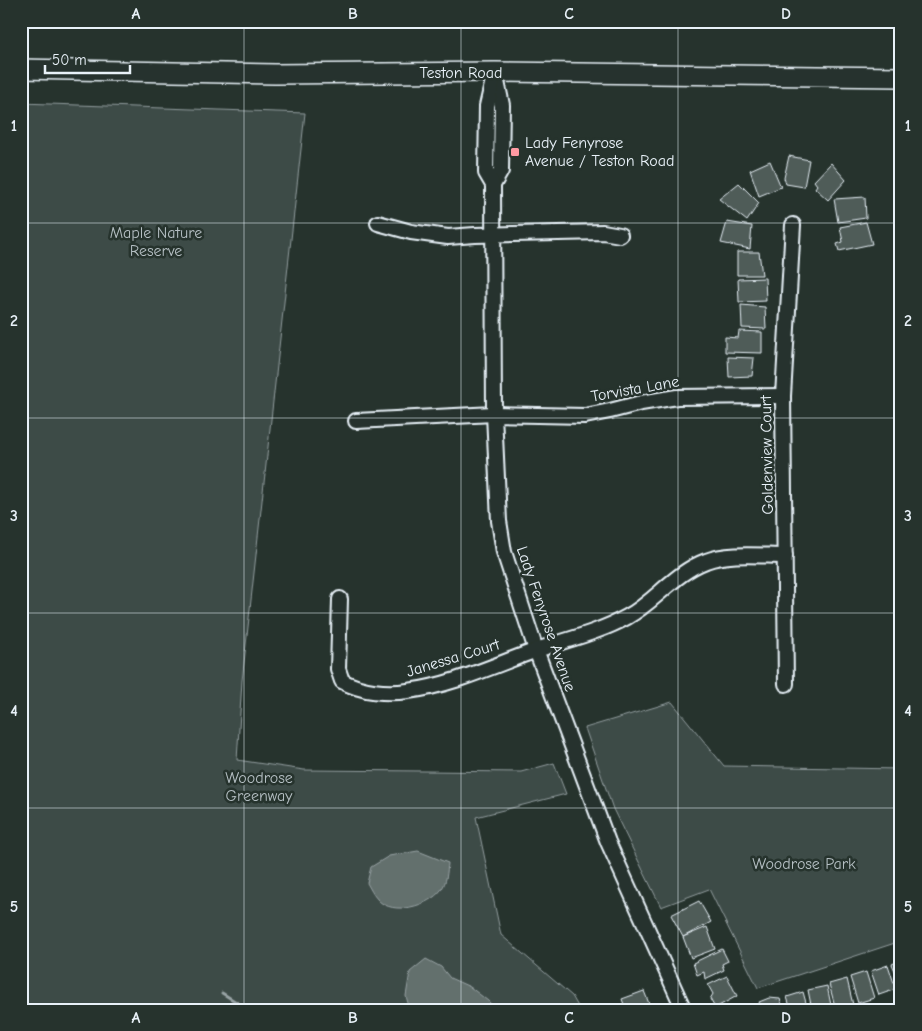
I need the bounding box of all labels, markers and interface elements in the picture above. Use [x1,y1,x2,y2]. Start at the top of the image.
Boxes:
text: A [132,5,141,23]
text: B [348,5,358,23]
text: C [564,5,574,23]
text: D [781,5,791,23]
scale bar [45,42,130,74]
text: 50 m [52,51,87,69]
street label: Teston Road [419,64,503,82]
text: 1 [11,117,17,135]
text: 1 [905,117,911,135]
place label: Lady Fenyrose Avenue / Teston Road [525,134,674,170]
marker: Lady Fenyrose Avenue / Teston Road [509,146,521,158]
park label: Maple Nature Reserve [110,224,202,260]
text: 2 [10,312,18,330]
text: 2 [904,312,912,330]
street label: Torvista Lane [590,372,680,406]
street label: Goldenview Court [757,395,777,515]
text: 3 [10,507,18,525]
text: 3 [904,507,912,525]
street label: Lady Fenyrose Avenue [513,544,579,694]
street label: Janessa Court [404,635,502,681]
text: 4 [10,702,18,720]
text: 4 [904,702,912,720]
park label: Woodrose Greenway [225,769,293,805]
park label: Woodrose Park [752,855,856,873]
text: 5 [10,898,18,916]
text: 5 [904,898,912,916]
text: A [132,1009,141,1027]
text: B [348,1009,358,1027]
text: C [564,1009,574,1027]
text: D [781,1009,791,1027]

